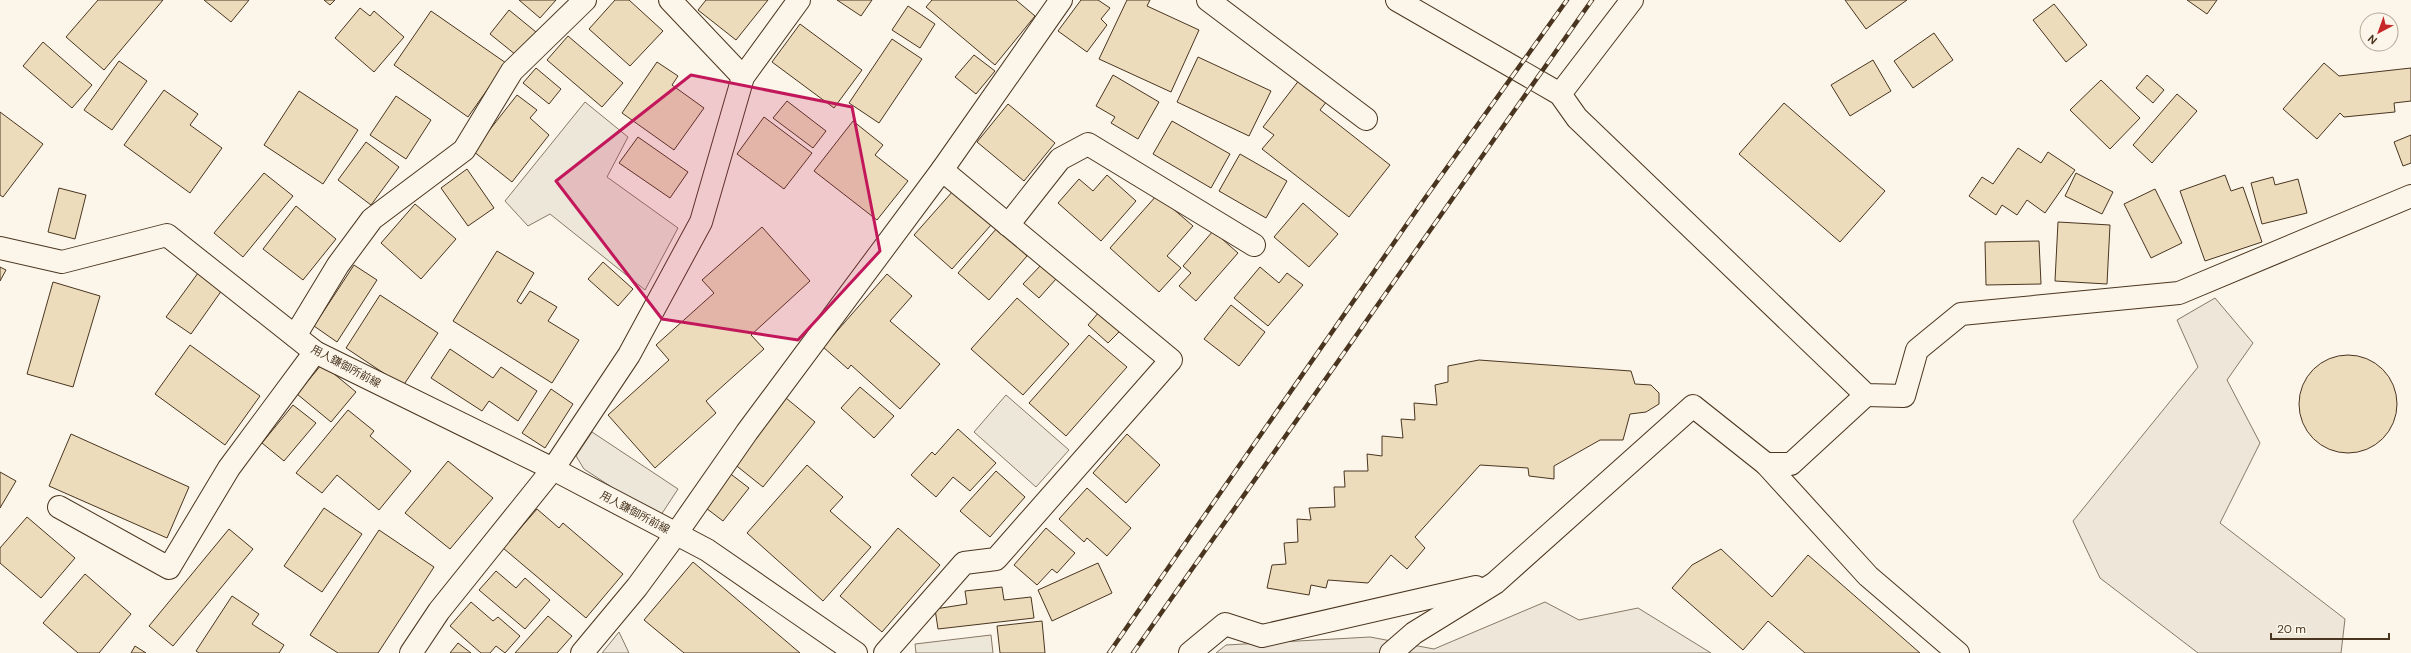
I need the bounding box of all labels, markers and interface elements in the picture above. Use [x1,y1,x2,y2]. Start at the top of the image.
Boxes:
north arrow [2359,12,2399,52]
text: N [2365,32,2380,47]
street label: 用人鎌御所前線 [309,342,383,390]
street label: 用人鎌御所前線 [598,488,672,536]
scale bar [2271,615,2389,641]
text: 20 m [2277,621,2306,637]

